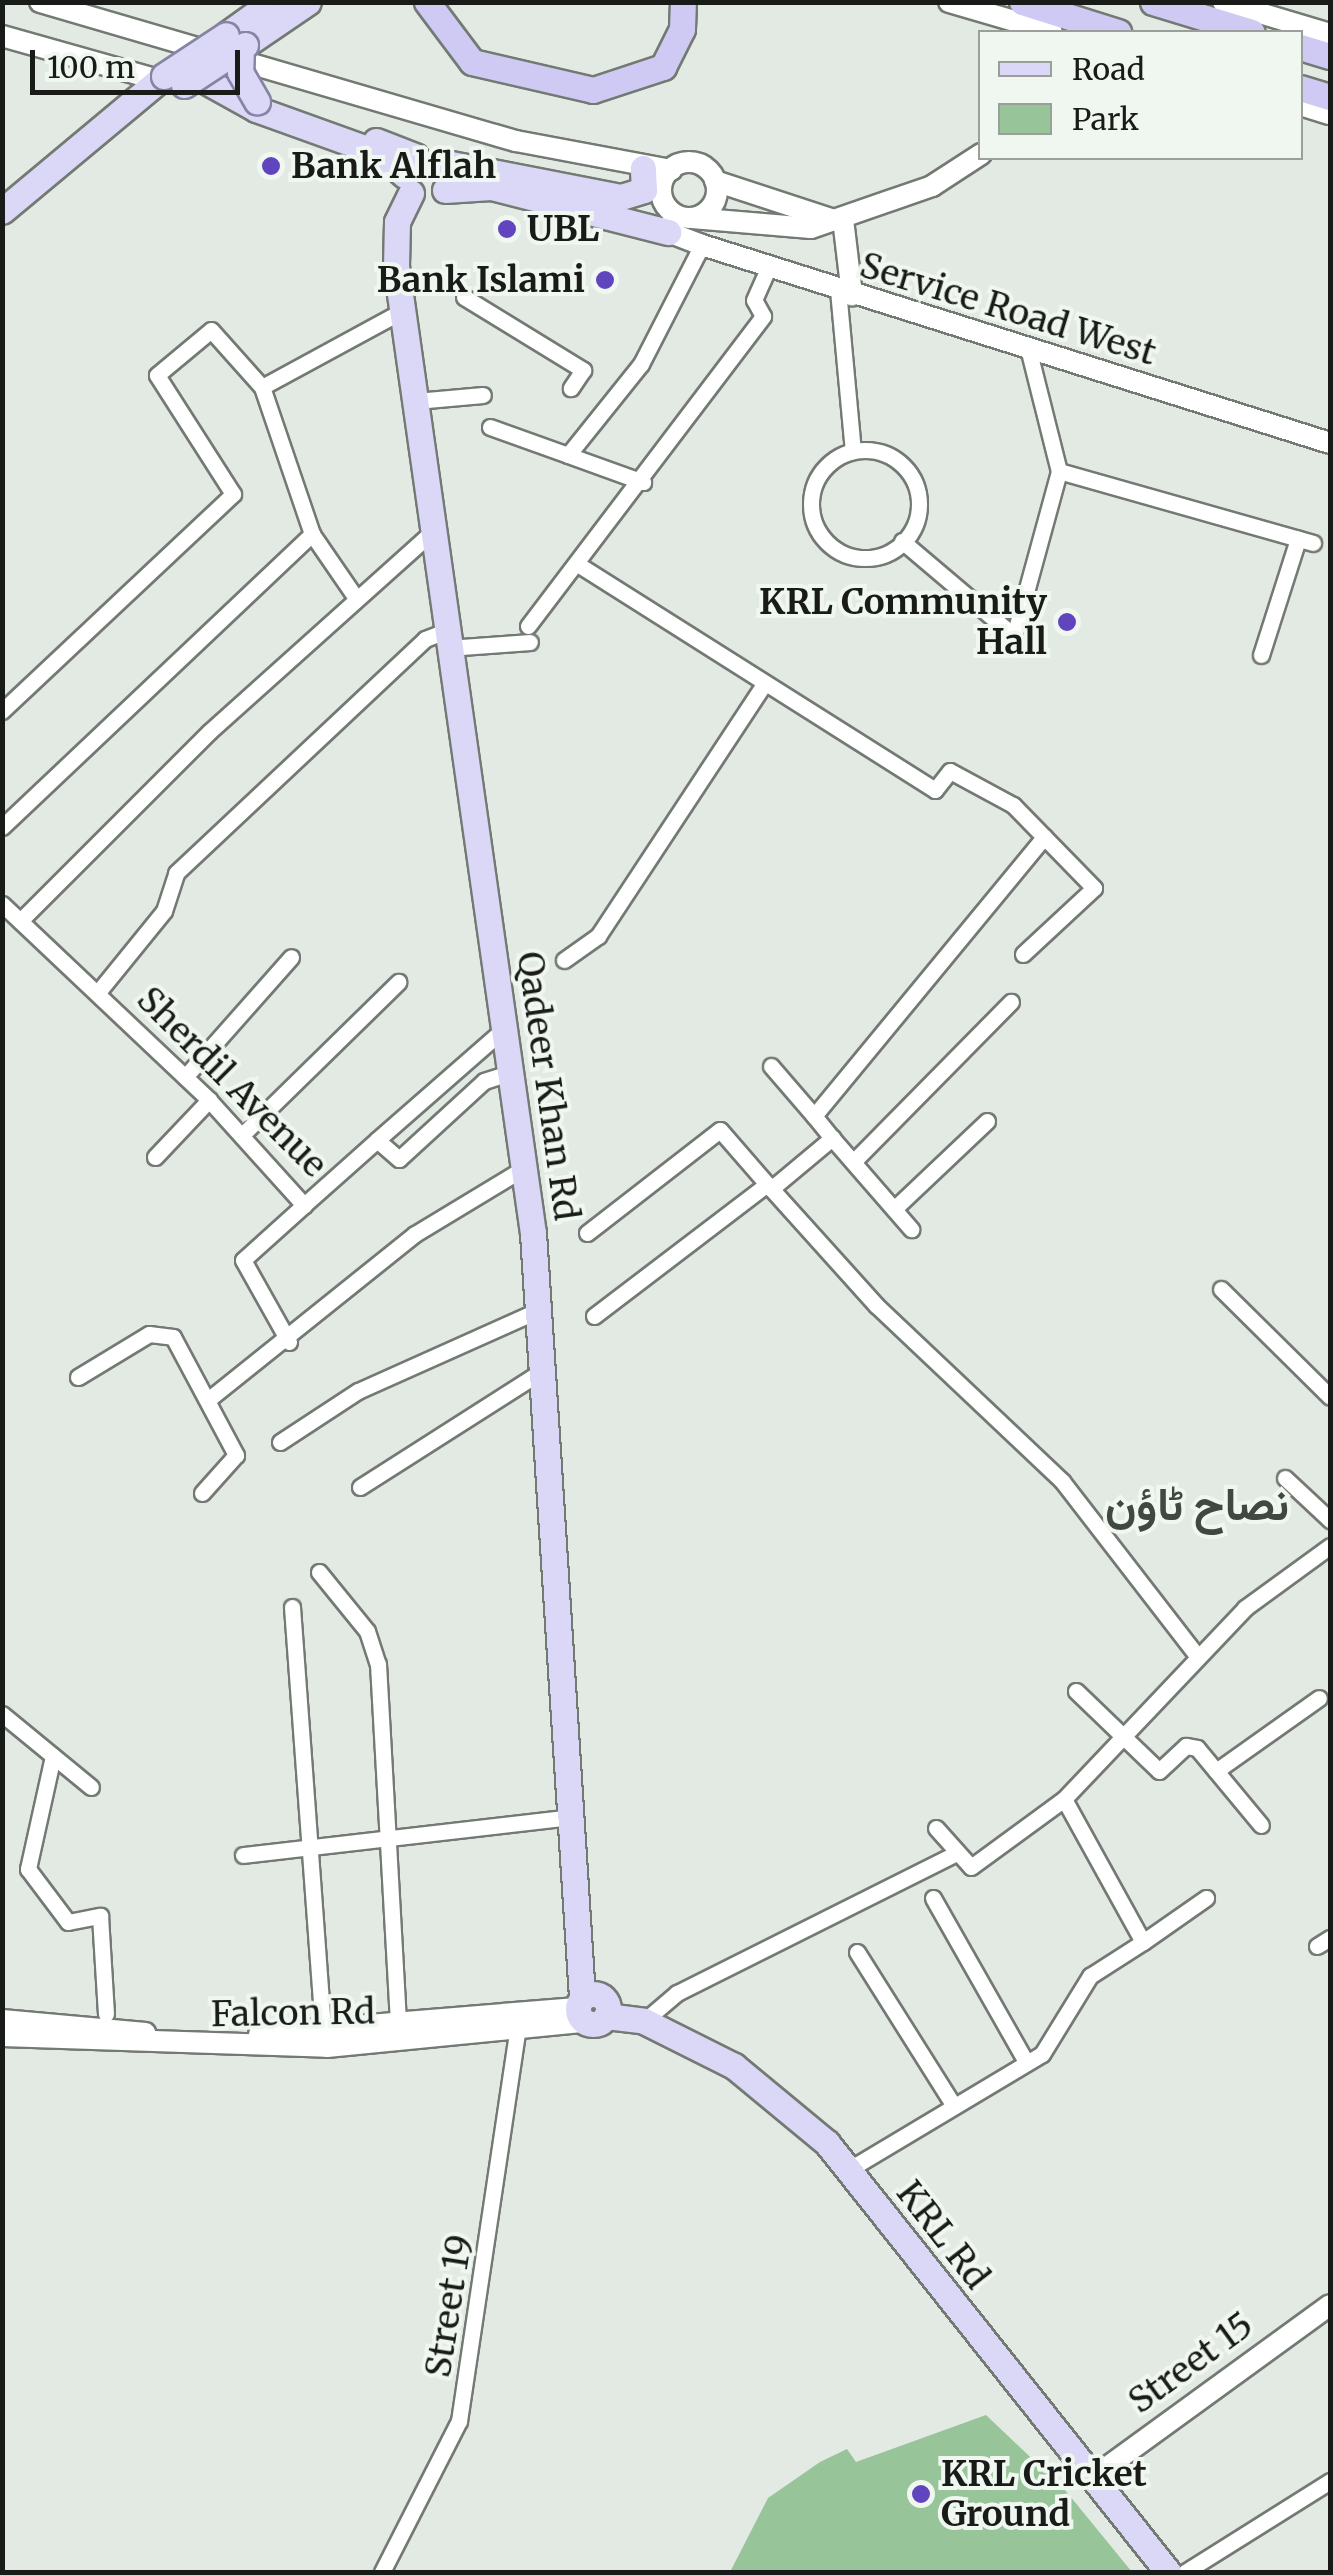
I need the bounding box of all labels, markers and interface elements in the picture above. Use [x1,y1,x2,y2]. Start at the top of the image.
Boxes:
scale bar [35,30,245,92]
legend [978,30,1303,160]
text: 100 m [47,48,135,86]
text: Road [1072,50,1145,88]
text: Park [1072,100,1139,138]
place label: Bank Alflah [291,145,496,187]
marker: Bank Alflah [260,155,282,177]
place label: UBL [527,208,599,250]
marker: UBL [496,218,518,240]
street label: Service Road West [855,244,1161,374]
place label: Bank Islami [377,259,585,301]
marker: Bank Islami [594,269,616,291]
place label: KRL Community Hall [759,581,1047,663]
marker: KRL Community Hall [1056,611,1078,633]
street label: Qadeer Khan Rd [508,949,588,1223]
street label: Sherdil Avenue [128,978,336,1186]
district label: نصاح ٹاؤن [1105,1478,1289,1532]
street label: Falcon Rd [211,1991,375,2035]
street label: KRL Rd [888,2173,998,2297]
street label: Street 19 [417,2232,481,2380]
street label: Street 15 [1121,2304,1261,2422]
place label: KRL Cricket Ground [941,2453,1147,2535]
marker: KRL Cricket Ground [910,2483,932,2505]

